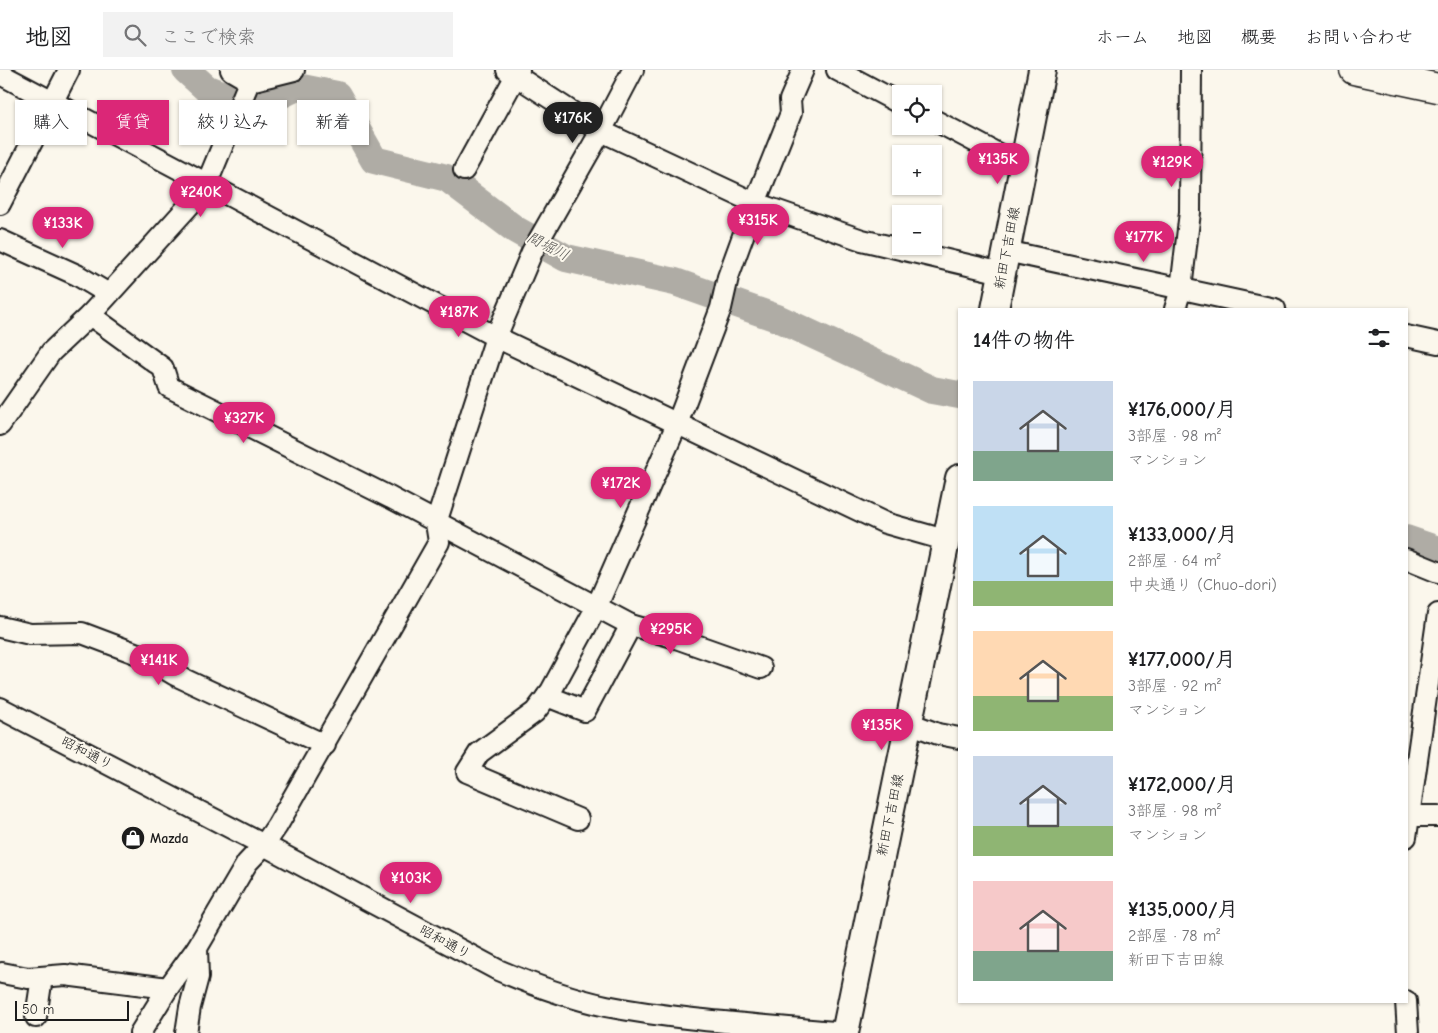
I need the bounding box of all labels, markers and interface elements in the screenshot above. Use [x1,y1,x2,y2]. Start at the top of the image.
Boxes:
search box [103,12,453,57]
icon: search [121,21,149,49]
text: 地図 [25,23,73,51]
text: ここで検索 [161,26,256,48]
text: ホーム [1096,27,1149,48]
text: 地図 [1177,27,1213,48]
text: 概要 [1241,27,1277,48]
text: お問い合わせ [1305,27,1413,48]
map controls [892,85,942,255]
button: locate [892,85,942,135]
chip: 購入 [15,100,87,145]
chip: 賃貸 [97,100,169,145]
chip: 絞り込み [179,100,287,145]
chip: 新着 [297,100,369,145]
pin: ¥176K [538,102,608,144]
text: ¥176K [554,109,592,127]
pin: ¥135K [963,142,1033,185]
button: + [892,145,942,195]
pin: ¥129K [1137,146,1207,188]
text: ¥135K [978,150,1018,168]
text: ¥129K [1152,153,1192,171]
pin: ¥240K [166,176,236,218]
text: ¥240K [180,183,222,201]
pin: ¥315K [723,204,793,246]
button: − [892,205,942,255]
street label: 新田下吉田線 [991,205,1023,291]
pin: ¥133K [28,206,98,249]
text: ¥315K [738,211,778,229]
text: ¥133K [44,214,82,232]
pin: ¥177K [1109,220,1179,263]
water label: 間堀川 [524,228,572,264]
text: ¥177K [1125,228,1163,246]
pin: ¥187K [424,296,494,338]
text: ¥187K [440,303,478,321]
icon: filters [1365,324,1393,352]
text: 14件の物件 [973,328,1075,352]
text: ¥176,000/月 [1128,397,1236,421]
icon: home [1013,401,1073,461]
pin: ¥327K [209,402,279,444]
text: ¥327K [224,409,264,427]
text: 3部屋 · 98 m² [1128,427,1221,445]
text: マンション [1128,451,1207,469]
pin: ¥172K [586,466,656,509]
text: ¥172K [602,474,640,492]
text: ¥133,000/月 [1128,522,1238,546]
icon: home [1013,526,1073,586]
text: 2部屋 · 64 m² [1128,552,1221,570]
text: 中央通り (Chuo-dori) [1128,576,1277,594]
pin: ¥295K [636,612,706,655]
text: ¥295K [650,620,692,638]
pin: ¥141K [124,644,194,686]
text: ¥177,000/月 [1128,647,1236,671]
text: ¥141K [141,651,177,669]
icon: home [1013,651,1073,711]
text: 3部屋 · 92 m² [1128,677,1221,695]
text: マンション [1128,701,1207,719]
pin: ¥135K [847,708,917,751]
text: ¥135K [862,716,902,734]
street label: 昭和通り [58,733,116,773]
street label: 新田下吉田線 [873,772,907,858]
text: ¥172,000/月 [1128,772,1237,796]
icon: home [1013,776,1073,836]
text: 3部屋 · 98 m² [1128,802,1221,820]
shop icon: Mazda [120,825,146,851]
text: マンション [1128,826,1207,844]
place label: Mazda [150,830,189,847]
pin: ¥103K [376,862,446,904]
text: ¥103K [391,869,431,887]
text: ¥135,000/月 [1128,897,1238,921]
icon: home [1013,901,1073,961]
street label: 昭和通り [416,921,474,963]
text: 2部屋 · 78 m² [1128,927,1220,945]
text: 新田下吉田線 [1128,951,1224,969]
scale bar [15,998,129,1021]
text: 50 m [22,1001,54,1018]

